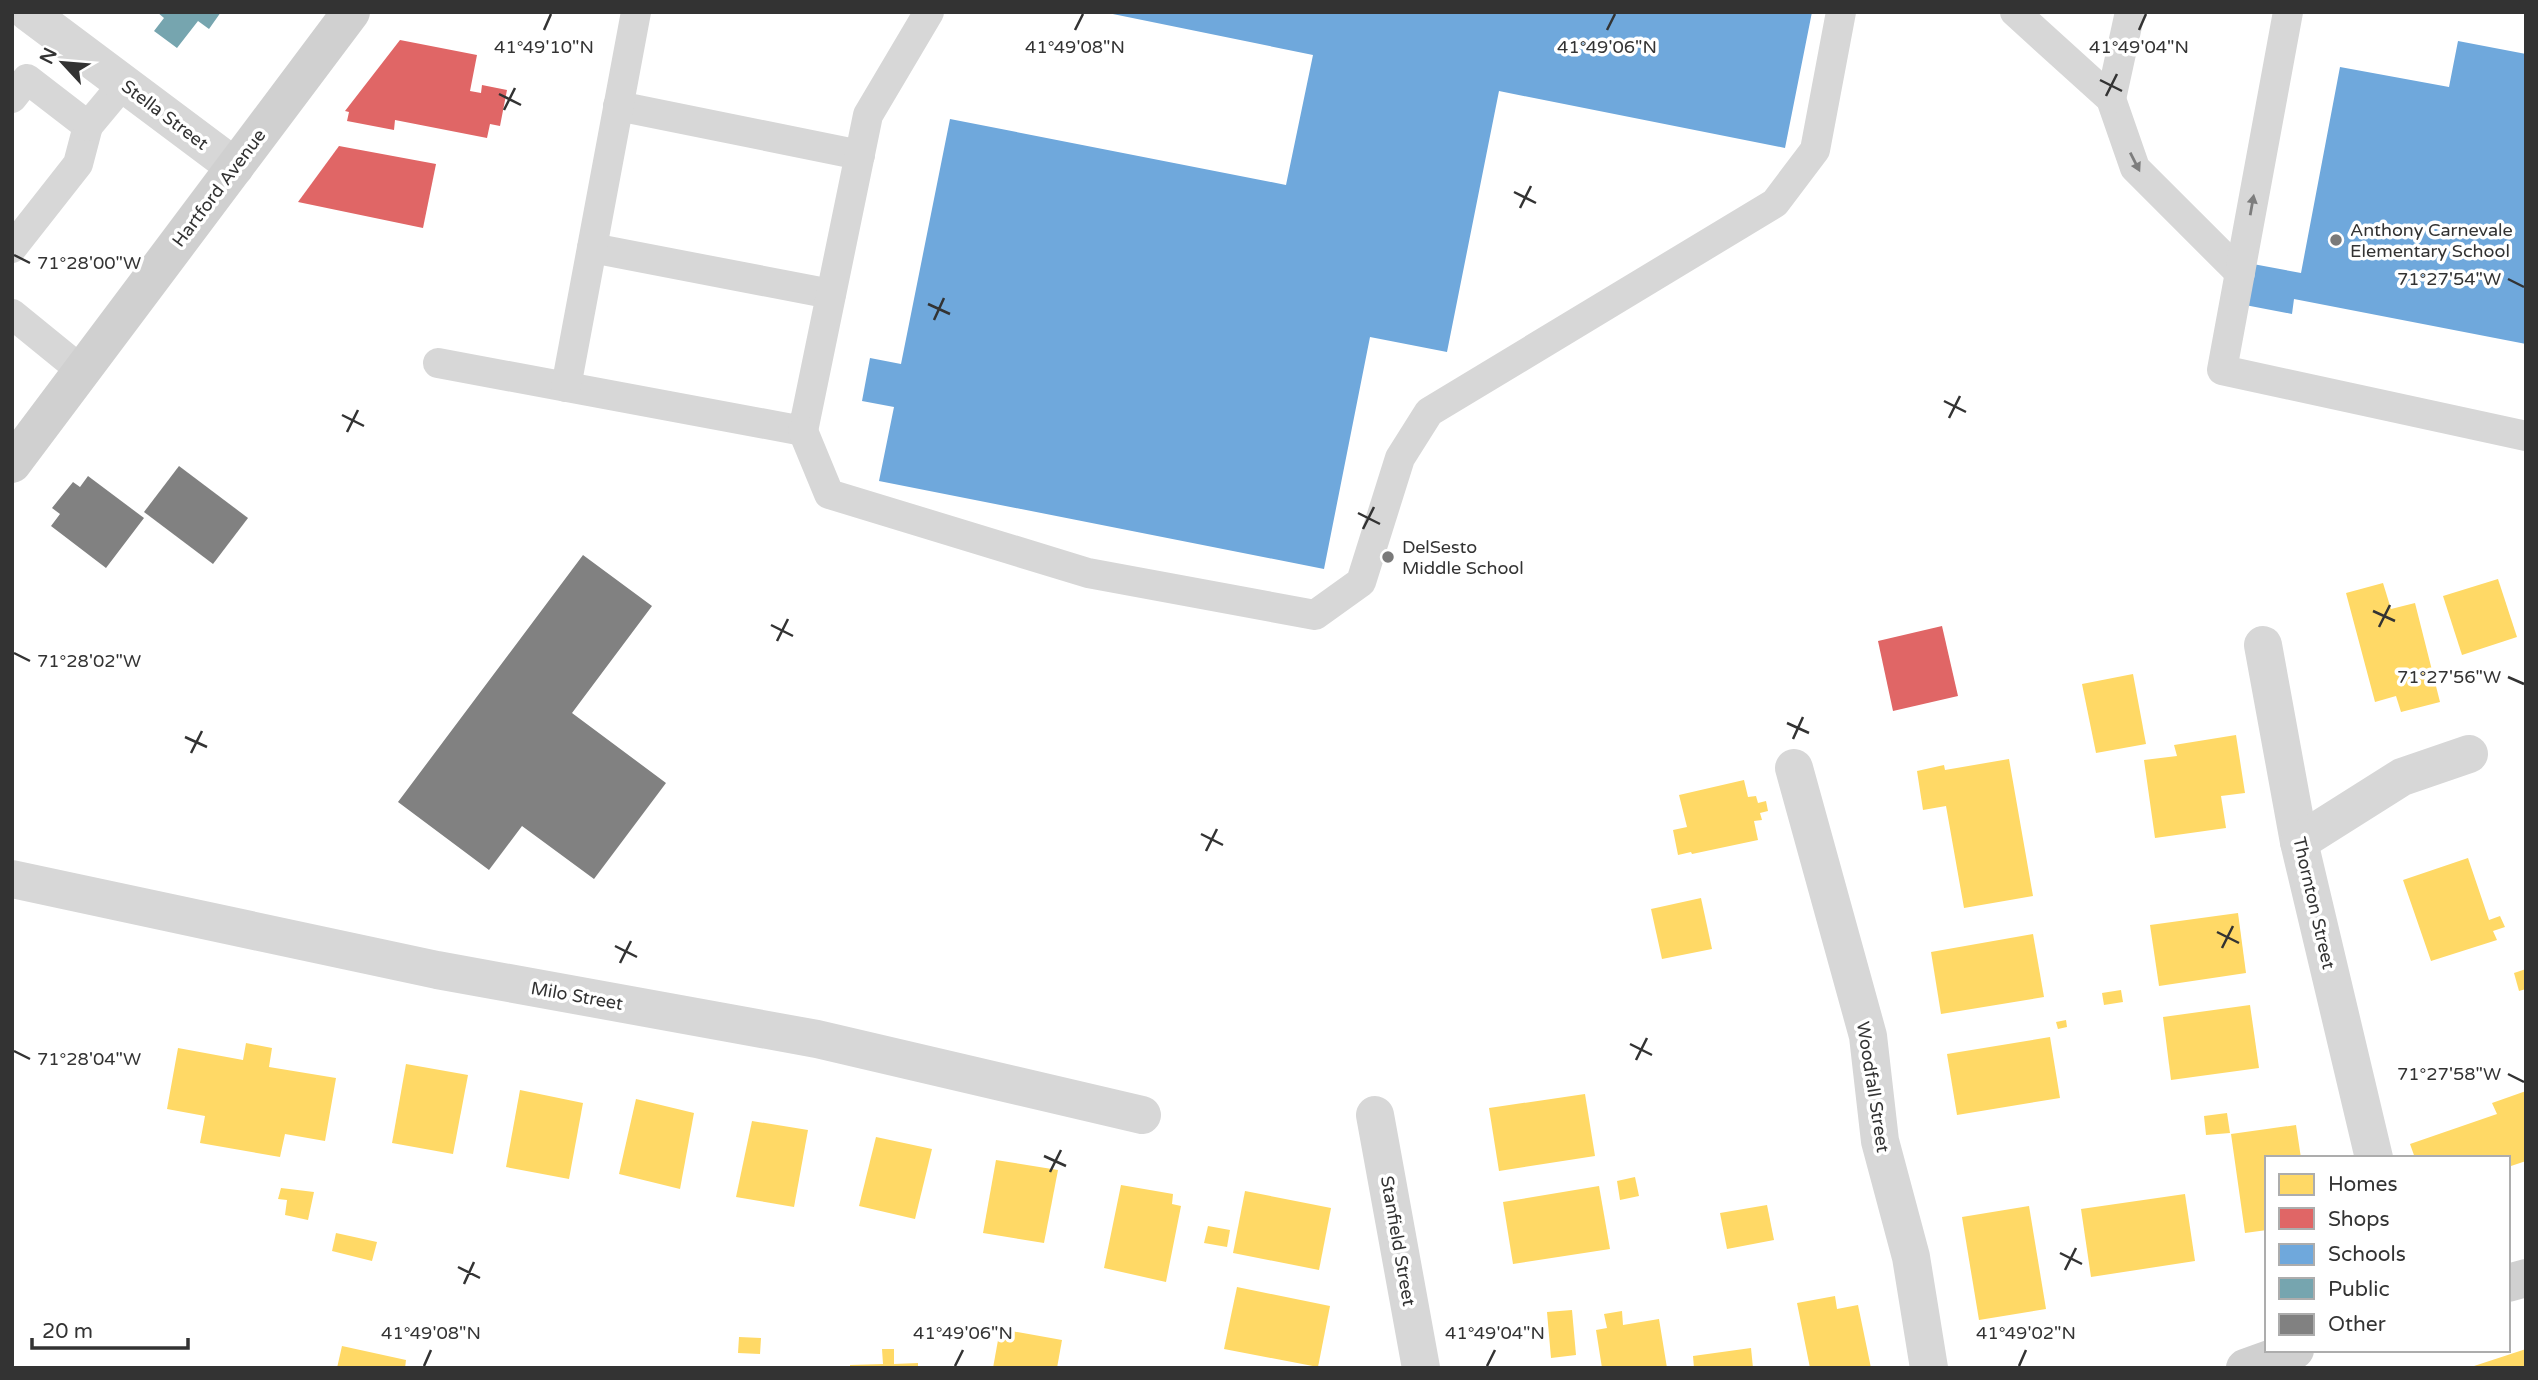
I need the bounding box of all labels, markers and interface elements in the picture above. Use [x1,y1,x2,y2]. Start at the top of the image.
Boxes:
north arrow [28,28,98,98]
text: 41°49'10"N [494,36,594,58]
text: 41°49'08"N [1025,36,1125,58]
text: 41°49'06"N [1557,36,1657,58]
text: 41°49'04"N [2089,36,2189,58]
text: N [35,44,62,68]
street label: Stella Street [117,75,213,155]
street label: Hartford Avenue [168,125,270,251]
one-way arrow [2129,153,2141,173]
one-way arrow [2247,194,2258,216]
place label: Anthony Carnevale Elementary School [2350,219,2513,262]
marker: Anthony Carnevale Elementary School [2328,232,2344,248]
text: 71°28'00"W [37,252,141,274]
text: 71°27'54"W [2397,268,2501,290]
place label: DelSesto Middle School [1402,536,1524,579]
marker: DelSesto Middle School [1380,549,1396,565]
text: 71°28'02"W [37,650,141,672]
text: 71°27'56"W [2397,666,2501,688]
street label: Thornton Street [2288,835,2340,971]
street label: Milo Street [529,977,625,1015]
street label: Woodfall Street [1852,1020,1894,1154]
text: 71°28'04"W [37,1048,141,1070]
text: 71°27'58"W [2397,1063,2501,1085]
legend [2265,1156,2510,1352]
text: Homes [2328,1172,2398,1197]
street label: Stanfield Street [1376,1174,1420,1308]
text: Shops [2328,1207,2390,1232]
text: Schools [2328,1242,2406,1267]
text: Public [2328,1277,2390,1302]
scale bar [32,1306,187,1350]
text: Other [2328,1312,2386,1337]
text: 20 m [42,1319,93,1344]
text: 41°49'08"N [381,1322,481,1344]
text: 41°49'06"N [913,1322,1013,1344]
text: 41°49'04"N [1445,1322,1545,1344]
text: 41°49'02"N [1976,1322,2076,1344]

